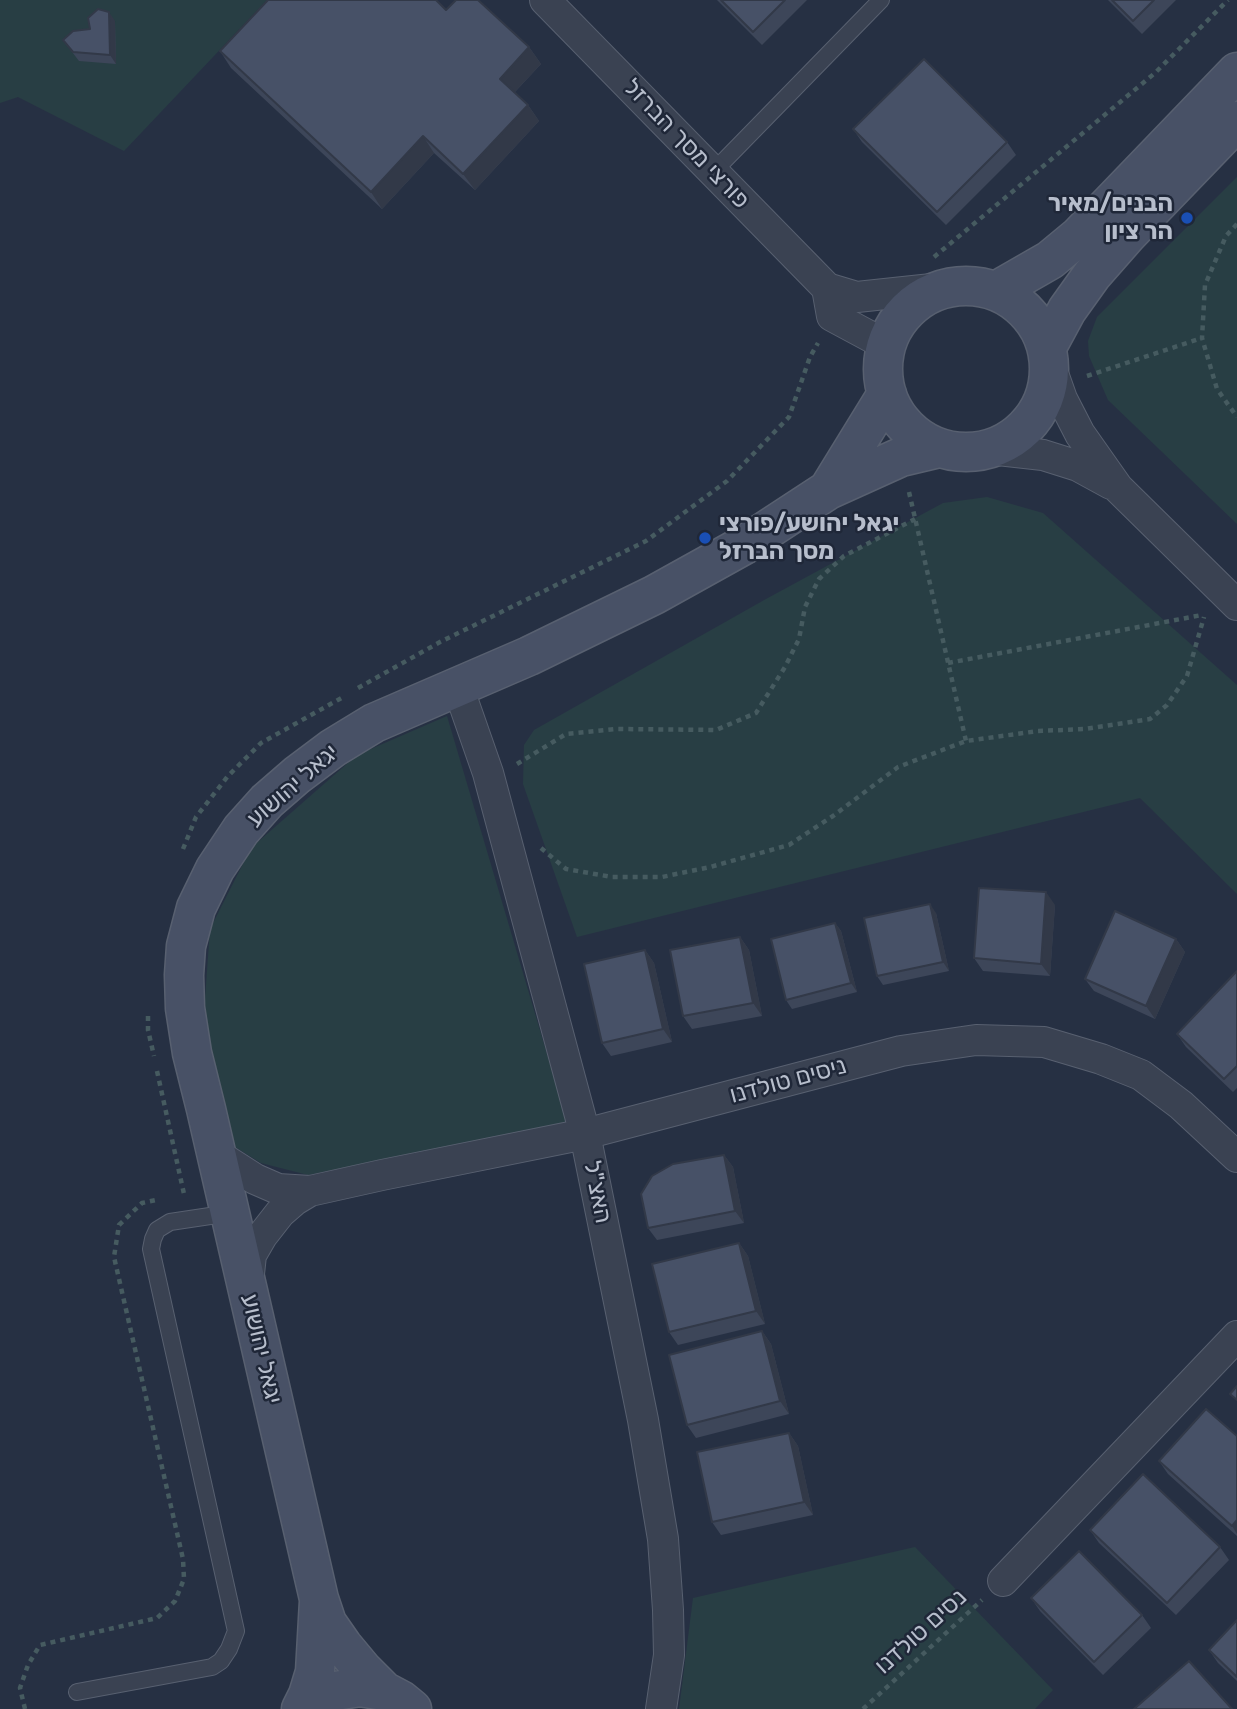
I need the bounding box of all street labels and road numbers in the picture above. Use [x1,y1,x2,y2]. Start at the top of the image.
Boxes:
street label: פורצי מסך הברזל [617,73,755,215]
street label: יגאל יהושוע [241,738,345,834]
street label: ניסים טולדנו [727,1052,849,1110]
street label: האצ"ל [577,1158,617,1226]
street label: יגאל יהושוע [234,1291,288,1407]
street label: נסים טולדנו [869,1583,973,1681]

